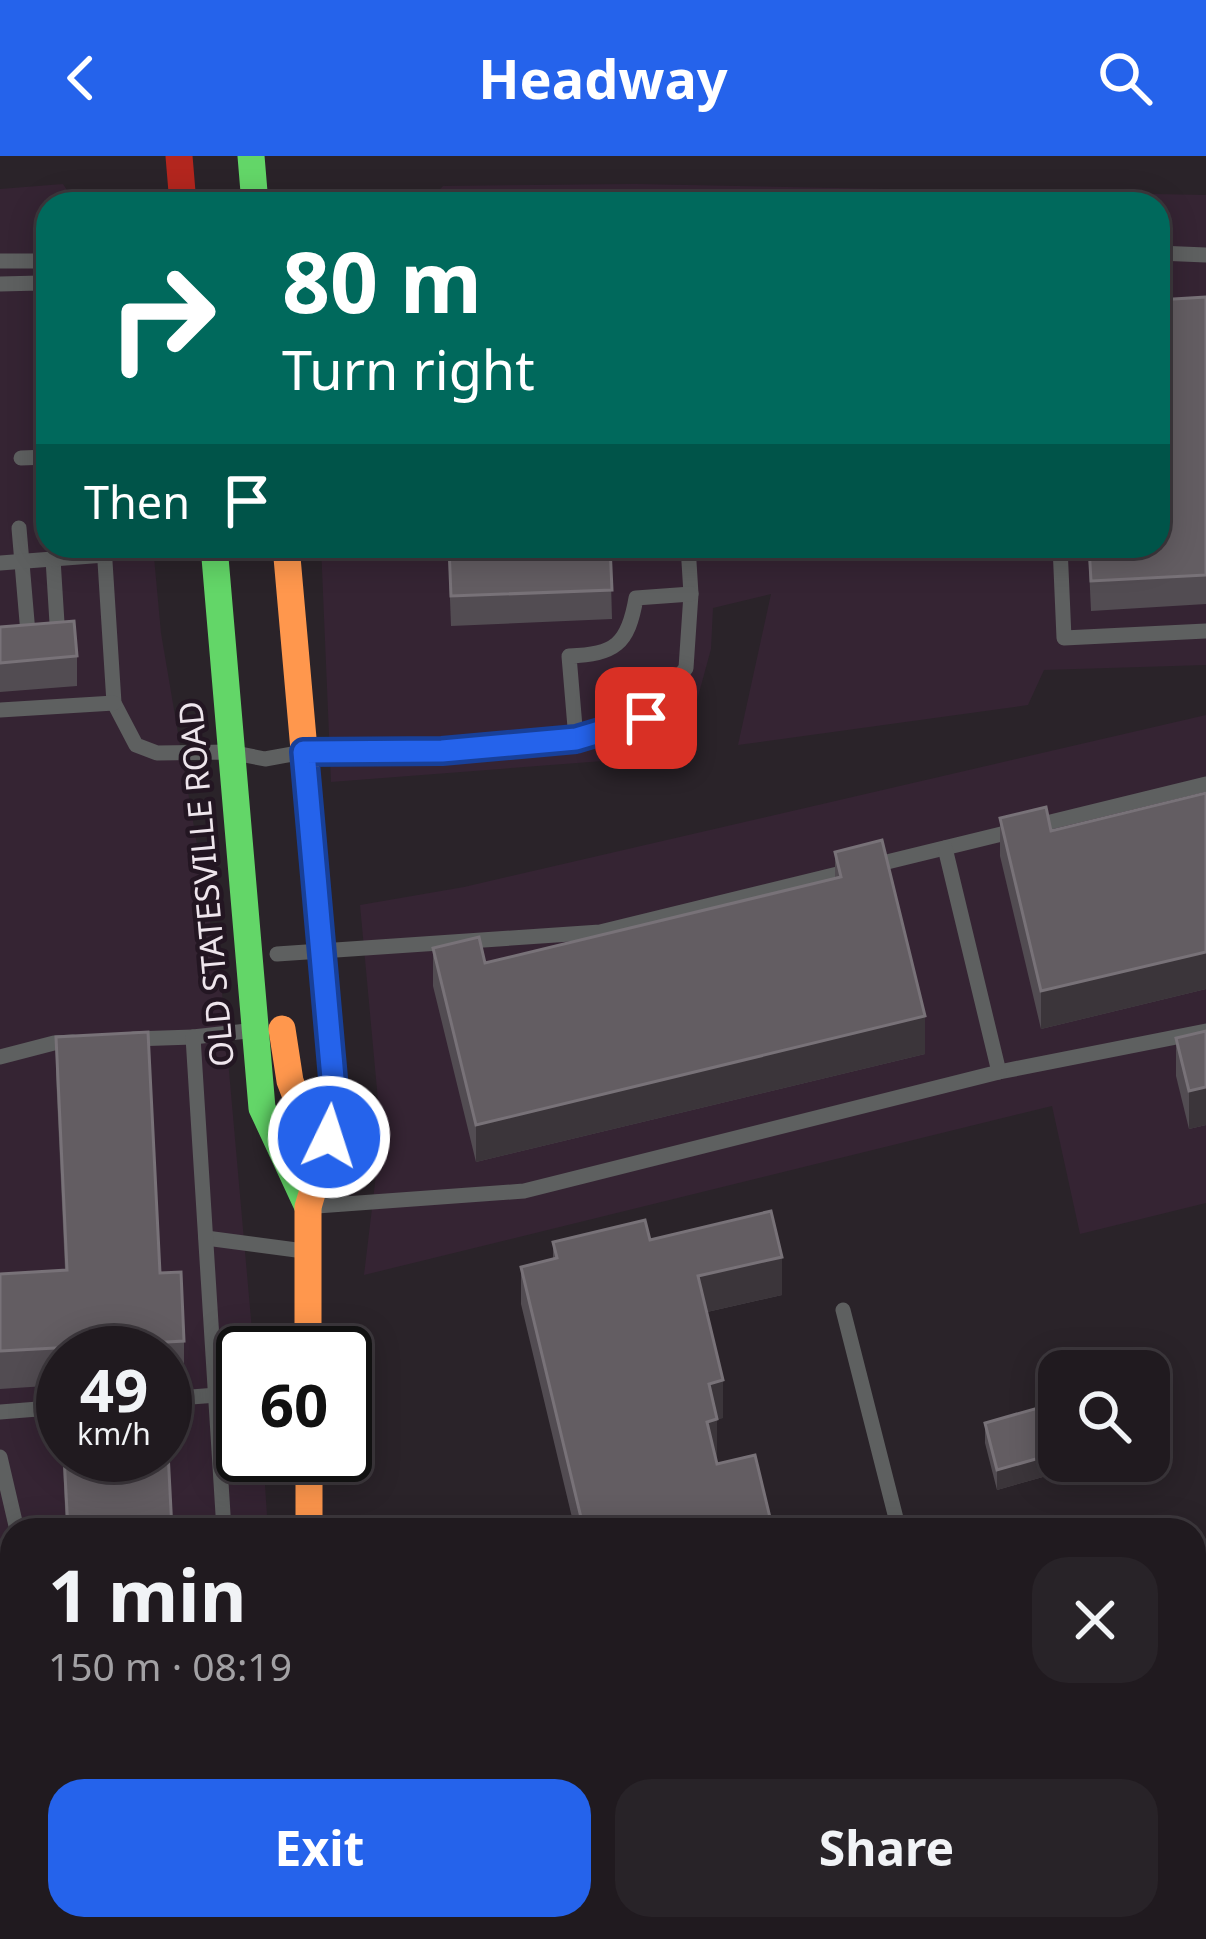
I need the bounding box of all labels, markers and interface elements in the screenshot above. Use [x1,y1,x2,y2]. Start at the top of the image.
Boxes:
text: Headway [478,41,728,115]
icon: back [48,45,114,111]
icon: search [1092,45,1158,111]
text: 80 m [282,223,482,338]
icon: right [84,240,240,396]
text: Turn right [282,332,535,406]
icon: arrive [214,468,280,534]
text: Then [84,471,190,532]
pin [595,667,697,769]
icon: arrive [613,685,679,751]
street label: OLD STATESVILLE ROAD [167,699,244,1069]
position arrow [266,1074,392,1200]
speed limit sign: 60 [216,1326,372,1482]
text: 49 [80,1348,148,1430]
map controls [1038,1350,1170,1482]
button: search [1038,1350,1170,1482]
text: km/h [77,1413,151,1454]
text: 1 min [48,1545,246,1643]
button: close [1032,1557,1158,1683]
text: 150 m · 08:19 [48,1639,292,1692]
button: Exit [48,1779,591,1917]
button: Share [615,1779,1158,1917]

